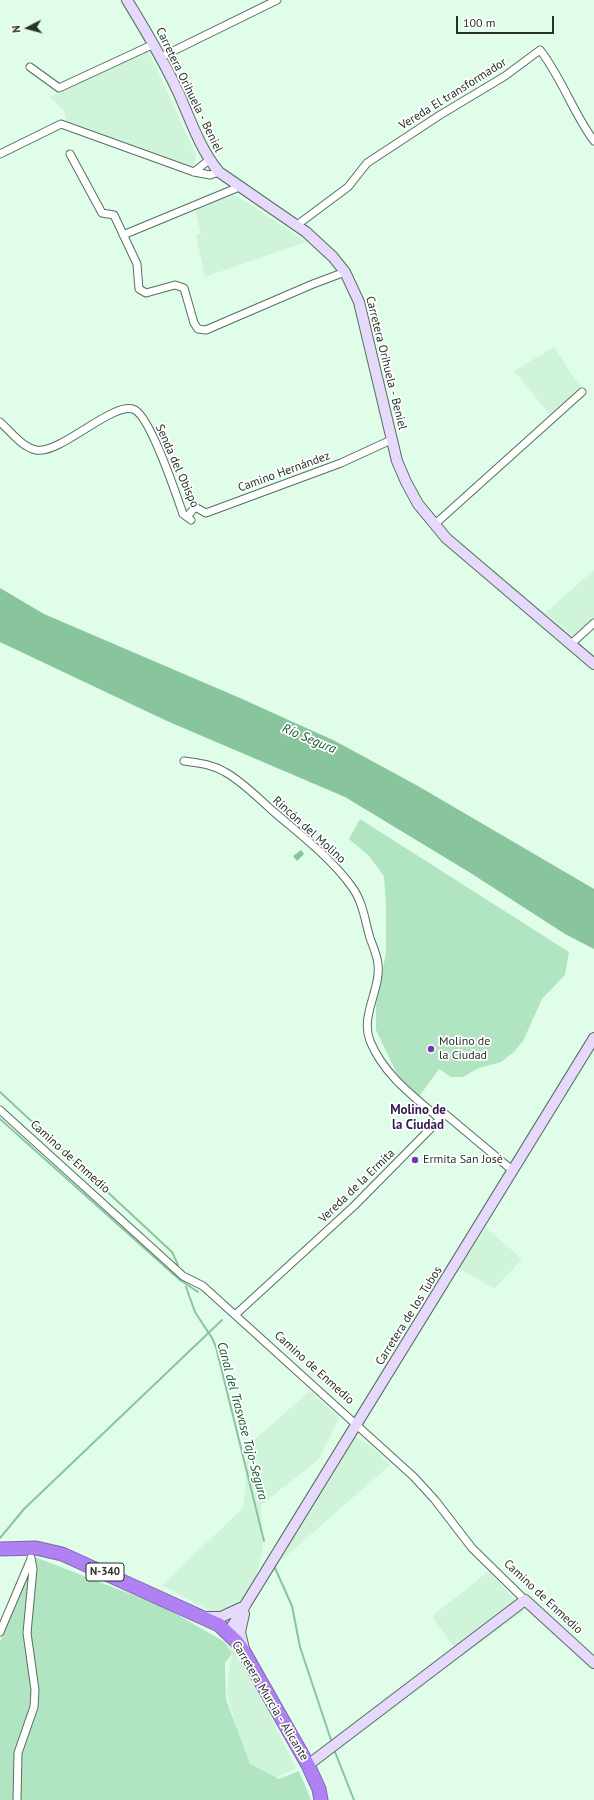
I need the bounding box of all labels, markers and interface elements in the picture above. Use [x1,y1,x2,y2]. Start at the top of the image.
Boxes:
north arrow [8,8,48,48]
scale bar [458,8,556,34]
text: 100 m [463,15,496,30]
text: N [9,25,23,34]
street label: Carretera Orihuela - Beniel [152,25,226,155]
street label: Vereda El transformador [397,55,509,133]
street label: Carretera Orihuela - Beniel [362,295,410,431]
street label: Senda del Obispo [152,422,202,510]
street label: Camino Hernández [236,449,332,495]
water label: Río Segura [280,721,338,757]
street label: Rincón del Molino [270,793,348,867]
place label: Molino de la Ciudad [439,1035,490,1063]
marker: Molino de la Ciudad [426,1044,436,1054]
district label: Molino de la Ciudad [390,1102,446,1133]
street label: Camino de Enmedio [27,1117,113,1197]
street label: Vereda de la Ermita [316,1146,398,1226]
place label: Ermita San José [423,1153,503,1167]
marker: Ermita San José [410,1155,420,1165]
street label: Carretera de los Tubos [373,1264,445,1368]
street label: Camino de Enmedio [271,1328,357,1408]
water label: Canal del Trasvase Tajo-Segura [213,1340,271,1502]
street label: Camino de Enmedio [501,1557,585,1637]
road number: N-340 [86,1563,124,1581]
street label: Carretera Murcia - Alicante [229,1639,311,1763]

